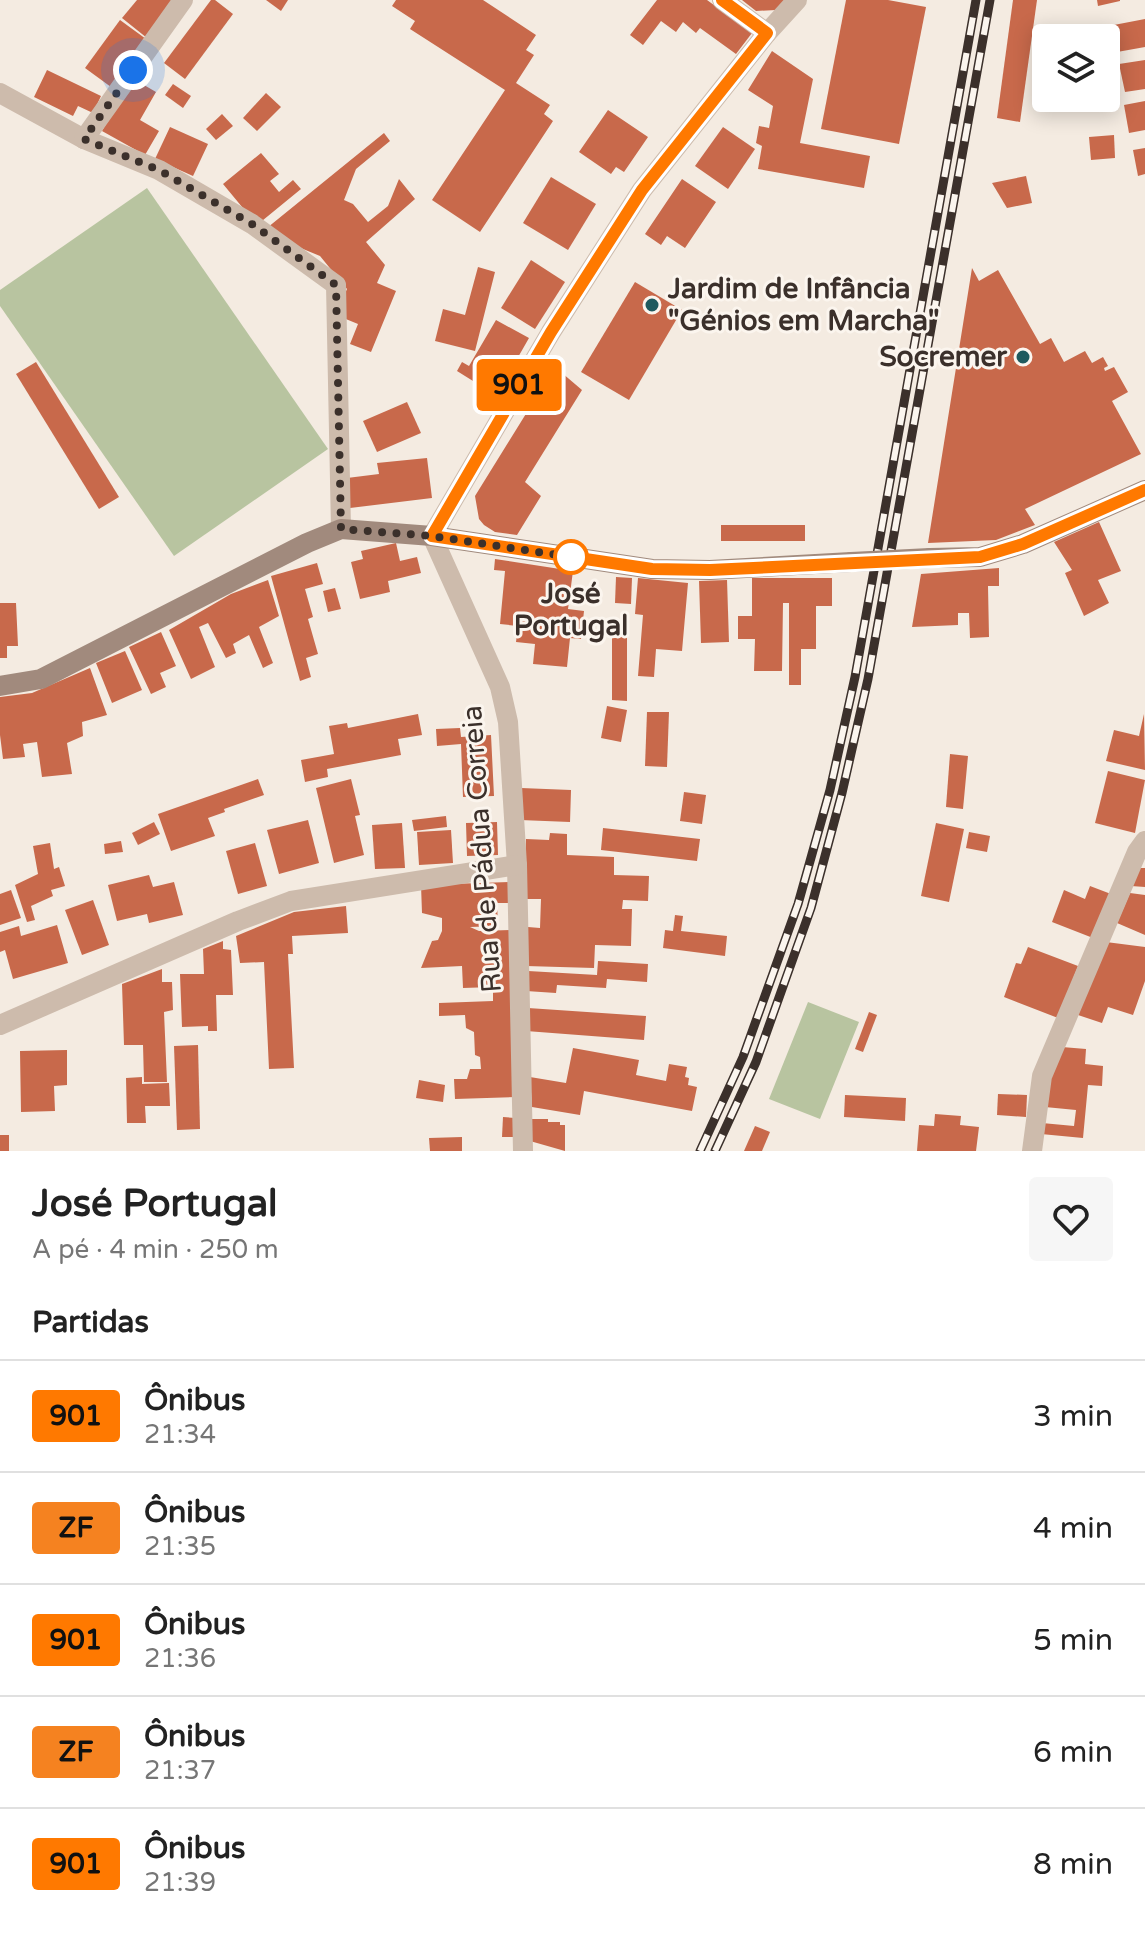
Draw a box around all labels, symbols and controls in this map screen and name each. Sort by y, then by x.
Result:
map controls [1032,24,1120,112]
button: layers [1032,24,1120,112]
your location [113,50,153,90]
place label: Jardim de Infância "Génios em Marcha" [667,272,939,338]
marker: Jardim de Infância "Génios em Marcha" [643,296,661,314]
place label: Socremer [879,340,1008,374]
marker: Socremer [1014,348,1032,366]
line badge: 901 [473,359,565,411]
text: 901 [493,368,545,402]
marker: José Portugal [554,540,588,574]
place label: José Portugal [514,577,628,643]
street label: Rua de Pádua Correia [455,704,509,994]
button: heart [1029,1177,1113,1261]
text: José Portugal [32,1181,278,1227]
text: A pé · 4 min · 250 m [32,1234,279,1265]
text: Partidas [32,1304,149,1341]
text: Ônibus [144,1382,245,1419]
text: 3 min [1033,1398,1113,1435]
text: 901 [50,1399,102,1433]
text: 21:34 [144,1419,216,1450]
text: Ônibus [144,1494,245,1531]
text: 4 min [1033,1510,1113,1547]
text: ZF [59,1511,93,1545]
text: 21:35 [144,1531,216,1562]
text: Ônibus [144,1606,245,1643]
text: 5 min [1033,1622,1113,1659]
text: 901 [50,1623,102,1657]
text: 21:36 [144,1643,216,1674]
text: Ônibus [144,1718,245,1755]
text: 6 min [1033,1734,1113,1771]
text: ZF [59,1735,93,1769]
text: 21:37 [144,1755,216,1786]
text: Ônibus [144,1830,245,1867]
text: 8 min [1033,1846,1113,1883]
text: 901 [50,1847,102,1881]
text: 21:39 [144,1867,216,1898]

